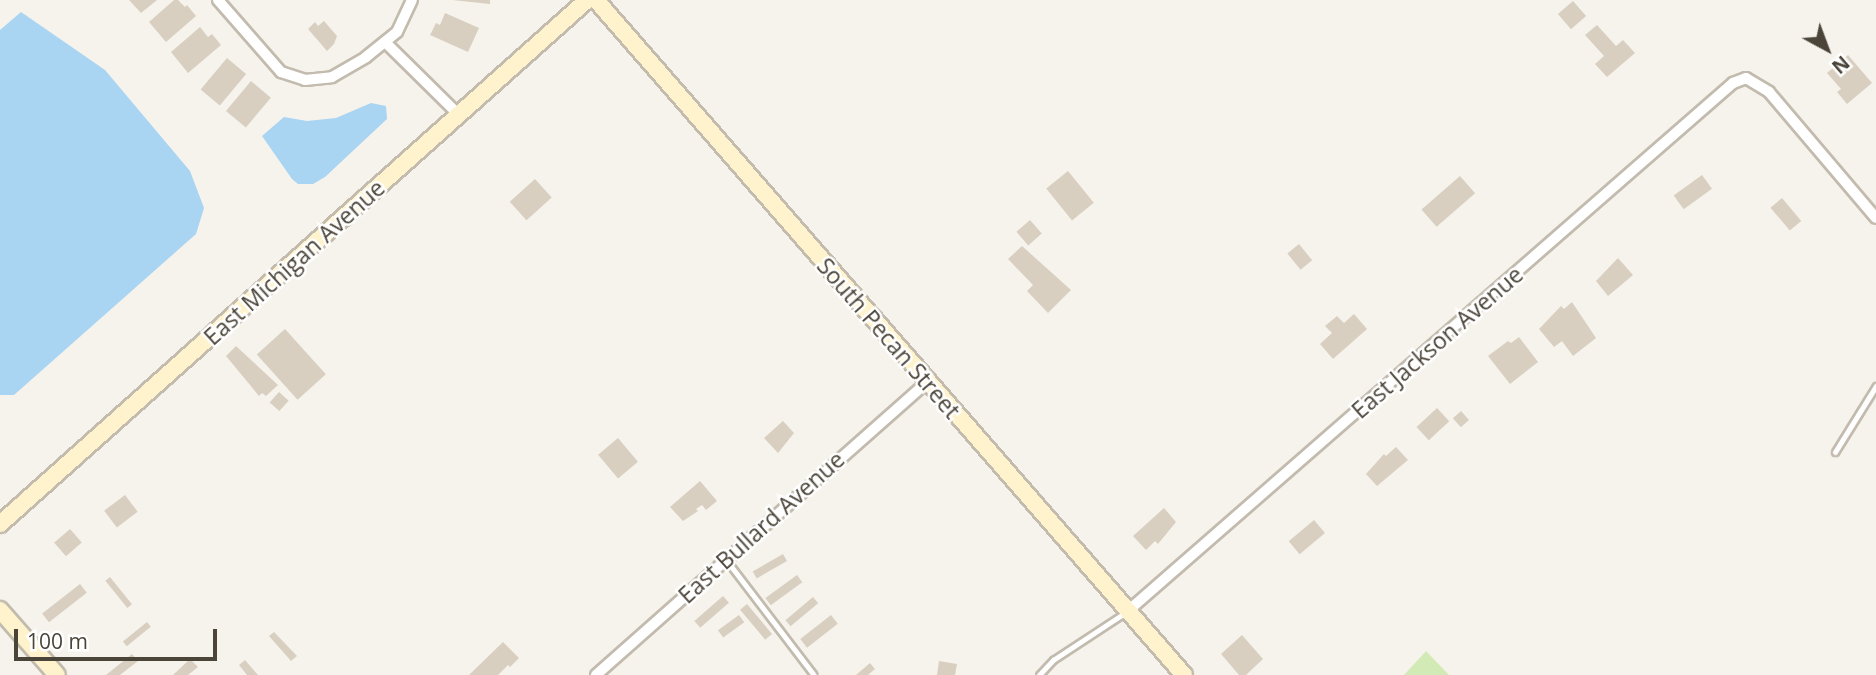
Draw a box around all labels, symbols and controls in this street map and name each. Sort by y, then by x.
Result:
north arrow [1792,14,1862,84]
text: N [1826,50,1855,80]
street label: East Michigan Avenue [198,174,390,350]
street label: South Pecan Street [812,252,966,424]
street label: East Jackson Avenue [1346,260,1528,424]
street label: East Bullard Avenue [672,445,850,609]
scale bar [18,616,220,660]
text: 100 m [27,627,88,655]

